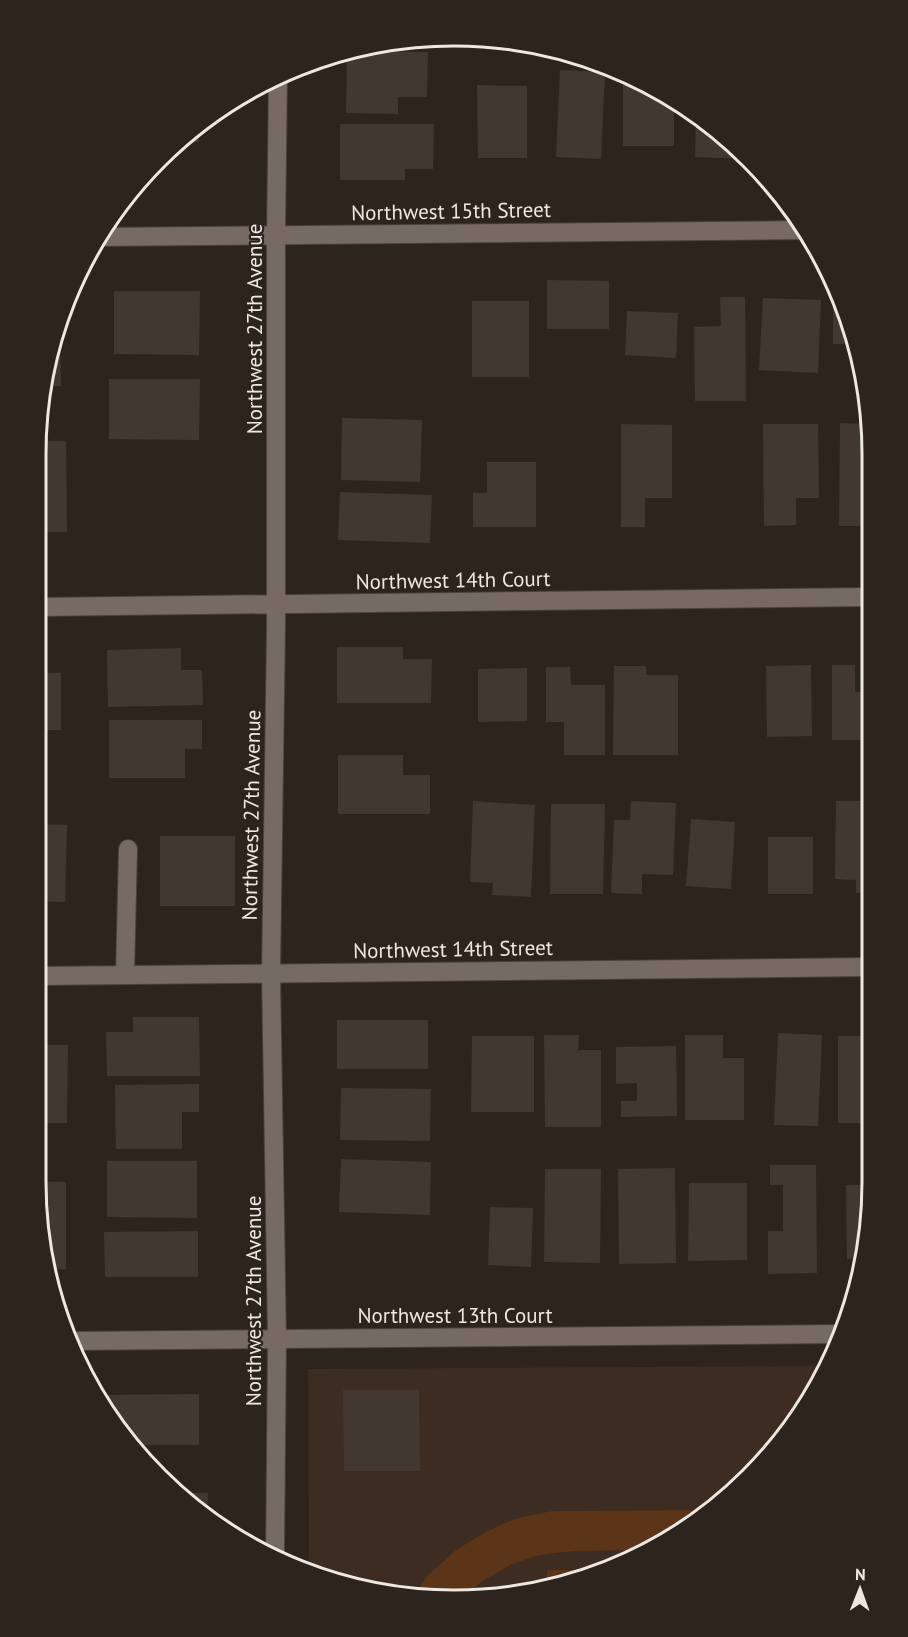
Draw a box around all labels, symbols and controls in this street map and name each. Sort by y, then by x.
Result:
street label: Northwest 15th Street [351,196,551,226]
street label: Northwest 27th Avenue [241,224,268,434]
street label: Northwest 14th Court [355,565,551,595]
street label: Northwest 27th Avenue [236,709,266,921]
street label: Northwest 14th Street [353,934,553,964]
street label: Northwest 27th Avenue [240,1196,267,1406]
street label: Northwest 13th Court [357,1302,553,1329]
north arrow [830,1559,890,1619]
text: N [855,1564,866,1584]

